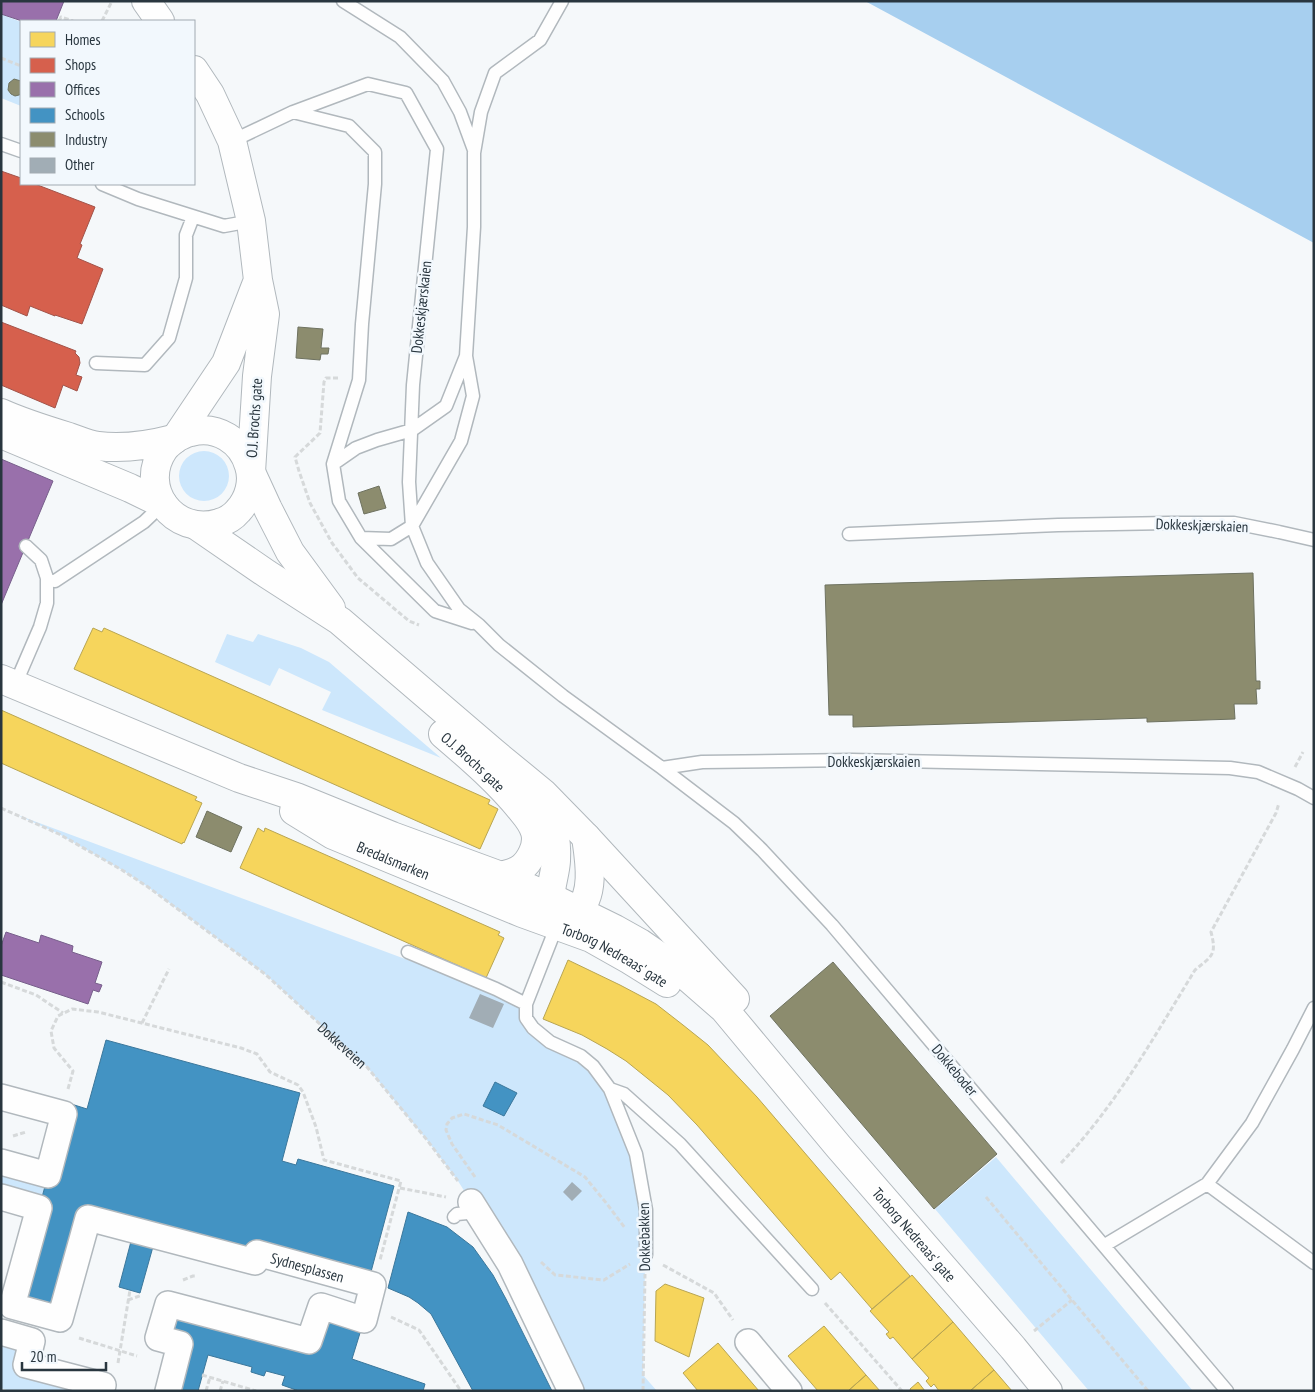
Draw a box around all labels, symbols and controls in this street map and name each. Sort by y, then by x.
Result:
legend [20,20,195,185]
text: Homes [65,30,101,49]
text: Shops [65,55,96,74]
text: Offices [65,80,100,99]
text: Schools [65,105,105,124]
text: Industry [65,130,107,149]
text: Other [65,155,95,174]
street label: Dokkeskjærskaien [407,260,435,354]
street label: O.J. Brochs gate [242,378,266,458]
street label: Dokkeskjærskaien [1155,514,1249,536]
street label: O.J. Brochs gate [438,727,509,795]
street label: Dokkeskjærskaien [828,752,920,771]
street label: Bredalsmarken [354,836,432,883]
street label: Torborg Nedreaas' gate [559,919,671,991]
street label: Dokkeveien [314,1018,371,1072]
street label: Dokkeboder [928,1040,983,1100]
street label: Torborg Nedreaas' gate [869,1183,960,1285]
street label: Dokkebakken [634,1202,654,1272]
street label: Sydnesplassen [269,1248,346,1286]
scale bar [22,1340,106,1372]
text: 20 m [30,1347,56,1366]

